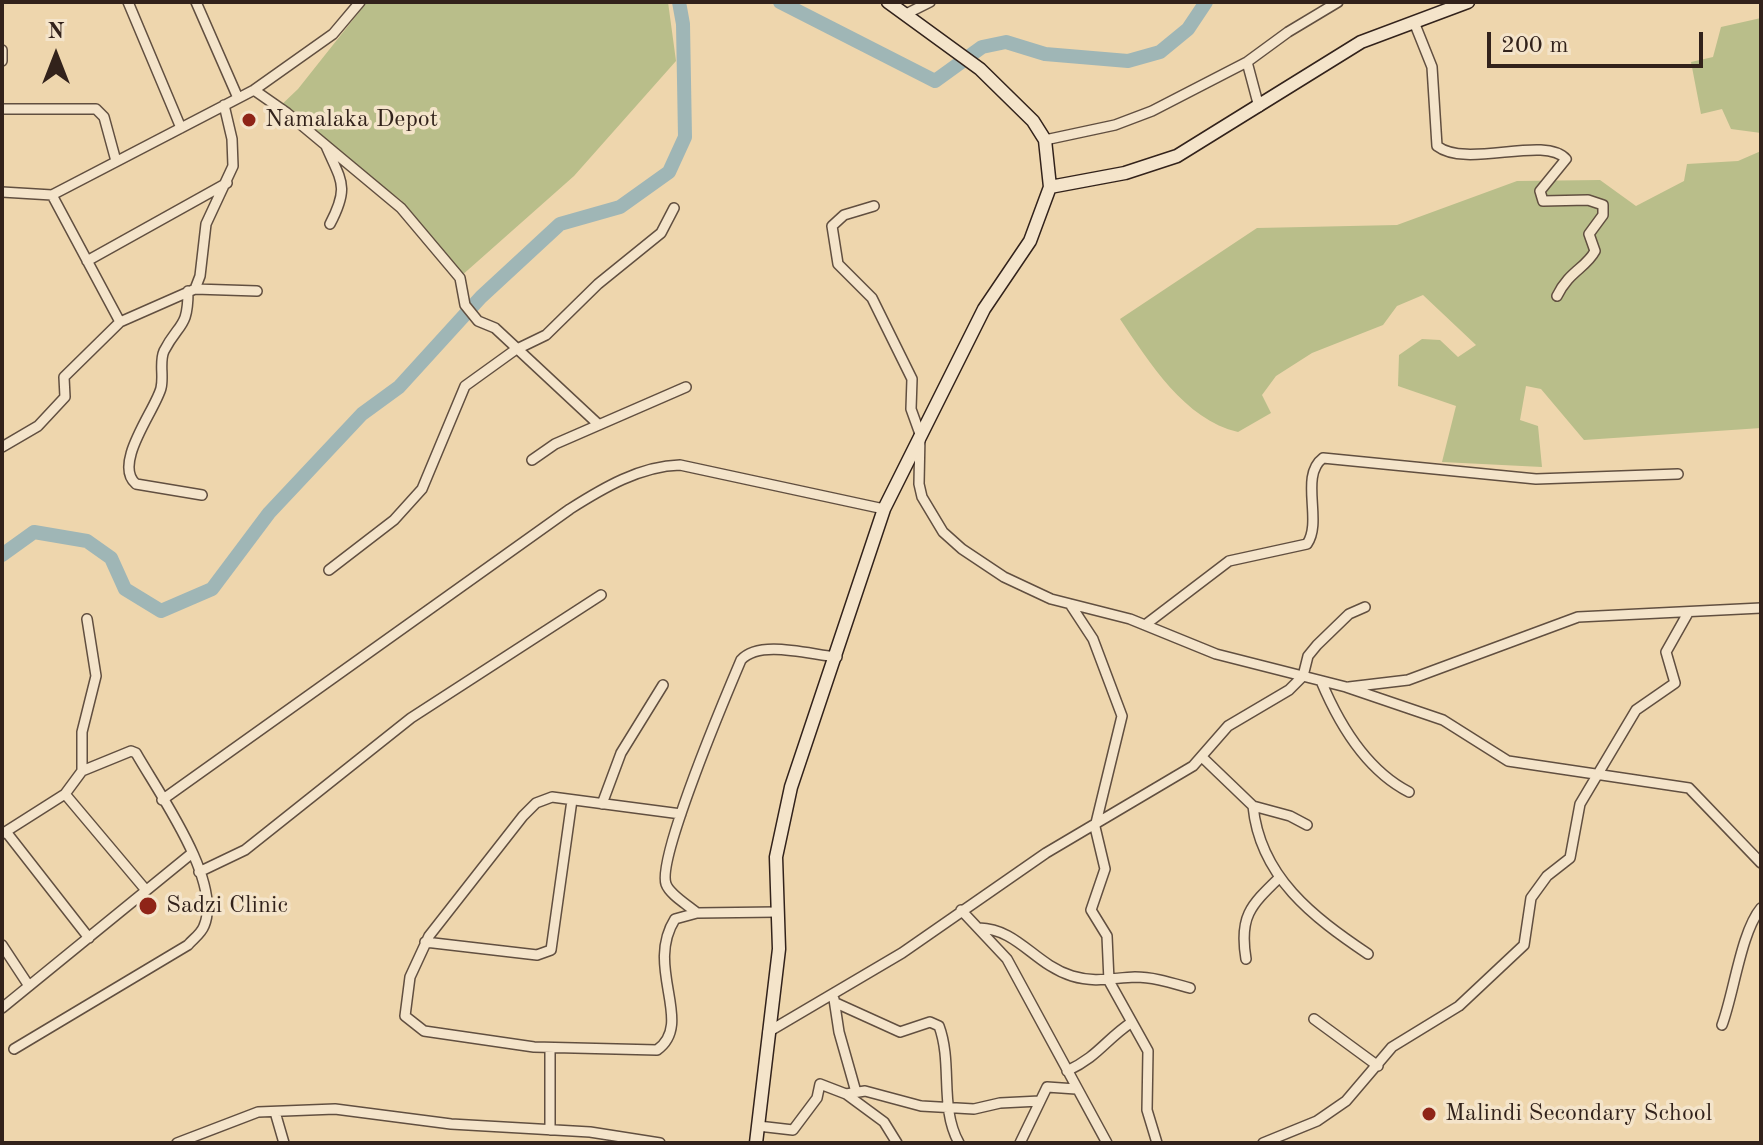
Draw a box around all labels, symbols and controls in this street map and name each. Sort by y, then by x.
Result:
north arrow [16,16,96,96]
scale bar [1491,16,1707,66]
text: N [48,21,64,43]
text: 200 m [1501,34,1569,58]
place label: Namalaka Depot [265,106,438,134]
marker: Namalaka Depot [240,111,258,129]
place label: Sadzi Clinic [166,892,288,920]
marker: Sadzi Clinic [137,895,159,917]
place label: Malindi Secondary School [1445,1100,1712,1128]
marker: Malindi Secondary School [1420,1105,1438,1123]

